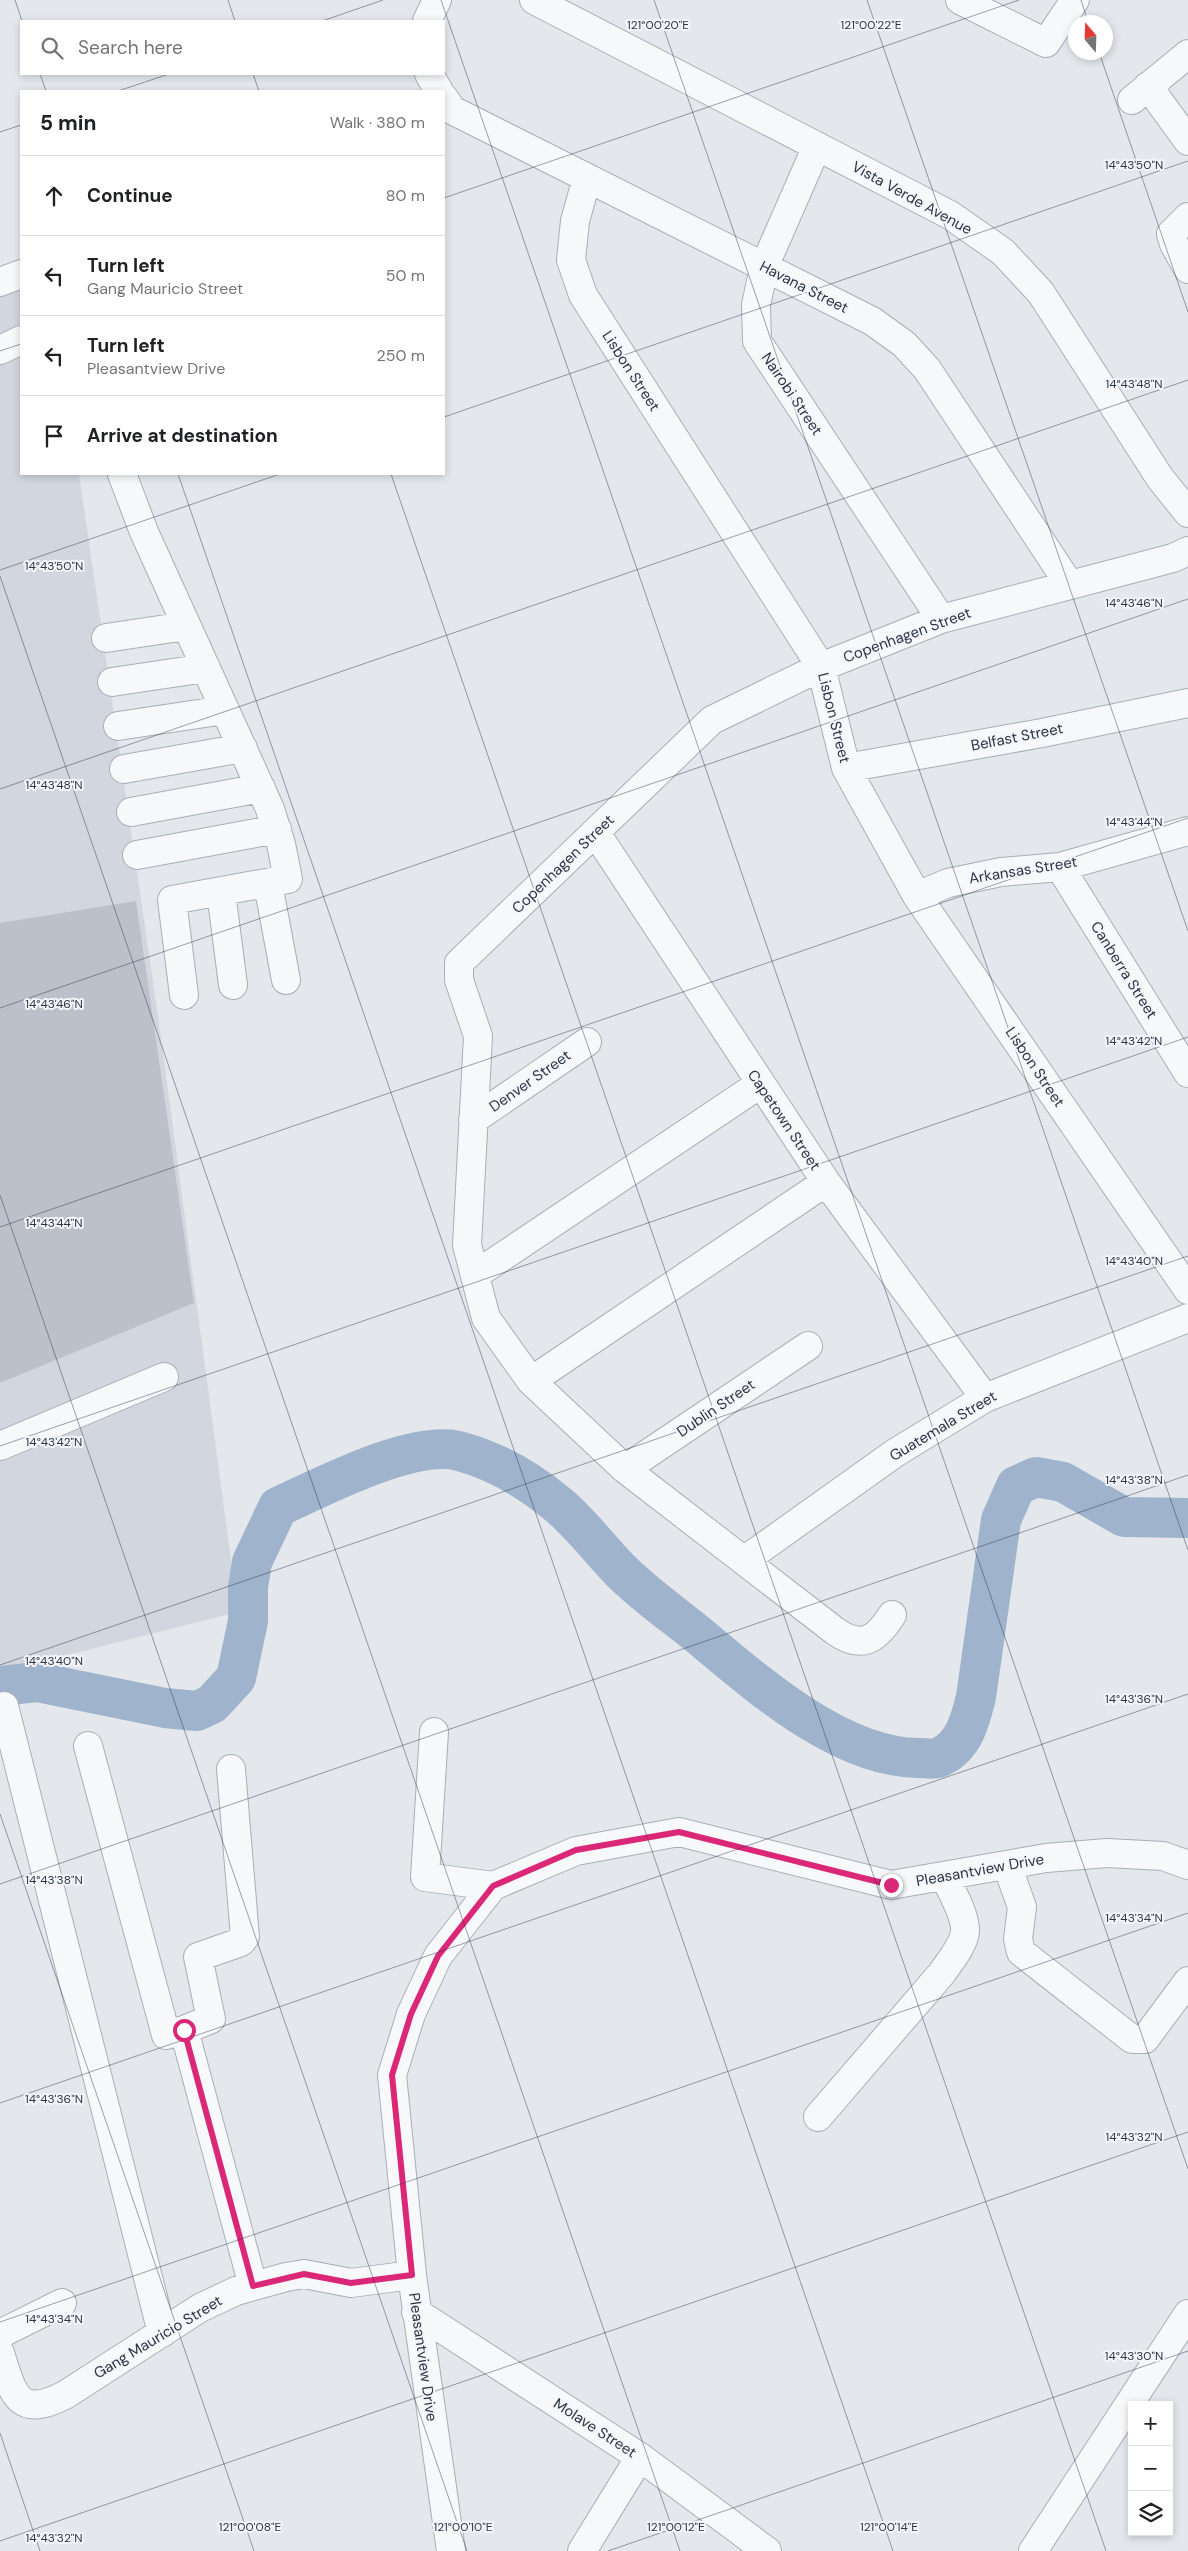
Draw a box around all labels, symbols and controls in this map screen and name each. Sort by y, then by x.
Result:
north arrow [1068,15,1113,60]
text: 121°00'20"E [627,17,689,33]
text: 121°00'22"E [841,17,902,33]
search box [20,20,445,75]
icon: search [38,34,66,62]
text: Search here [78,35,183,60]
text: 5 min [40,109,96,137]
text: Walk · 380 m [330,112,425,133]
street label: Vista Verde Avenue [848,157,976,239]
text: 14°43'50"N [1105,157,1163,173]
icon: ahead [40,182,68,210]
text: Continue [87,183,173,208]
text: 80 m [386,185,425,206]
text: Turn left [87,253,165,278]
street label: Havana Street [756,256,852,318]
icon: left [40,262,68,290]
text: 50 m [386,265,425,286]
text: Gang Mauricio Street [87,278,243,299]
street label: Lisbon Street [597,327,665,415]
text: Turn left [87,333,165,358]
icon: left [40,342,68,370]
text: 250 m [377,345,425,366]
street label: Nairobi Street [757,349,827,439]
text: Pleasantview Drive [87,358,225,379]
text: 14°43'48"N [1105,376,1163,392]
icon: arrive [40,422,68,450]
text: Arrive at destination [87,423,278,448]
text: 14°43'50"N [25,558,83,574]
text: 14°43'46"N [1105,595,1163,611]
street label: Copenhagen Street [840,603,974,667]
street label: Lisbon Street [813,671,855,765]
street label: Belfast Street [969,718,1065,756]
text: 14°43'48"N [25,777,83,793]
street label: Copenhagen Street [508,810,618,918]
text: 14°43'44"N [1105,814,1163,830]
street label: Arkansas Street [967,852,1079,888]
street label: Canberra Street [1086,918,1162,1023]
text: 14°43'46"N [25,996,83,1012]
street label: Lisbon Street [1001,1023,1069,1111]
text: 14°43'42"N [1106,1033,1162,1049]
street label: Denver Street [485,1045,575,1117]
street label: Capetown Street [743,1066,825,1174]
text: 14°43'44"N [25,1215,83,1231]
text: 14°43'40"N [1105,1253,1163,1269]
street label: Dublin Street [673,1374,759,1442]
street label: Guatemala Street [886,1386,1000,1466]
text: 14°43'42"N [26,1434,82,1450]
text: 14°43'38"N [1105,1472,1163,1488]
text: 14°43'40"N [25,1653,83,1669]
text: 14°43'36"N [1105,1691,1163,1707]
street label: Pleasantview Drive [914,1849,1046,1891]
text: 14°43'38"N [25,1872,83,1888]
route end [880,1874,903,1897]
text: 14°43'34"N [1105,1910,1163,1926]
route start [173,2019,196,2042]
text: 14°43'36"N [25,2091,83,2107]
text: 14°43'32"N [1105,2129,1163,2145]
street label: Gang Mauricio Street [90,2291,226,2383]
street label: Pleasantview Drive [404,2291,442,2423]
text: 14°43'34"N [25,2311,83,2327]
text: 14°43'30"N [1105,2348,1163,2364]
street label: Molave Street [550,2394,641,2462]
map controls [1128,2401,1173,2536]
button: + [1128,2401,1173,2446]
button: − [1128,2446,1173,2491]
button: layers [1128,2491,1173,2536]
text: 121°00'08"E [219,2519,282,2535]
text: 121°00'10"E [433,2519,493,2535]
text: 121°00'12"E [647,2519,705,2535]
text: 121°00'14"E [860,2519,918,2535]
text: 14°43'32"N [25,2530,83,2546]

